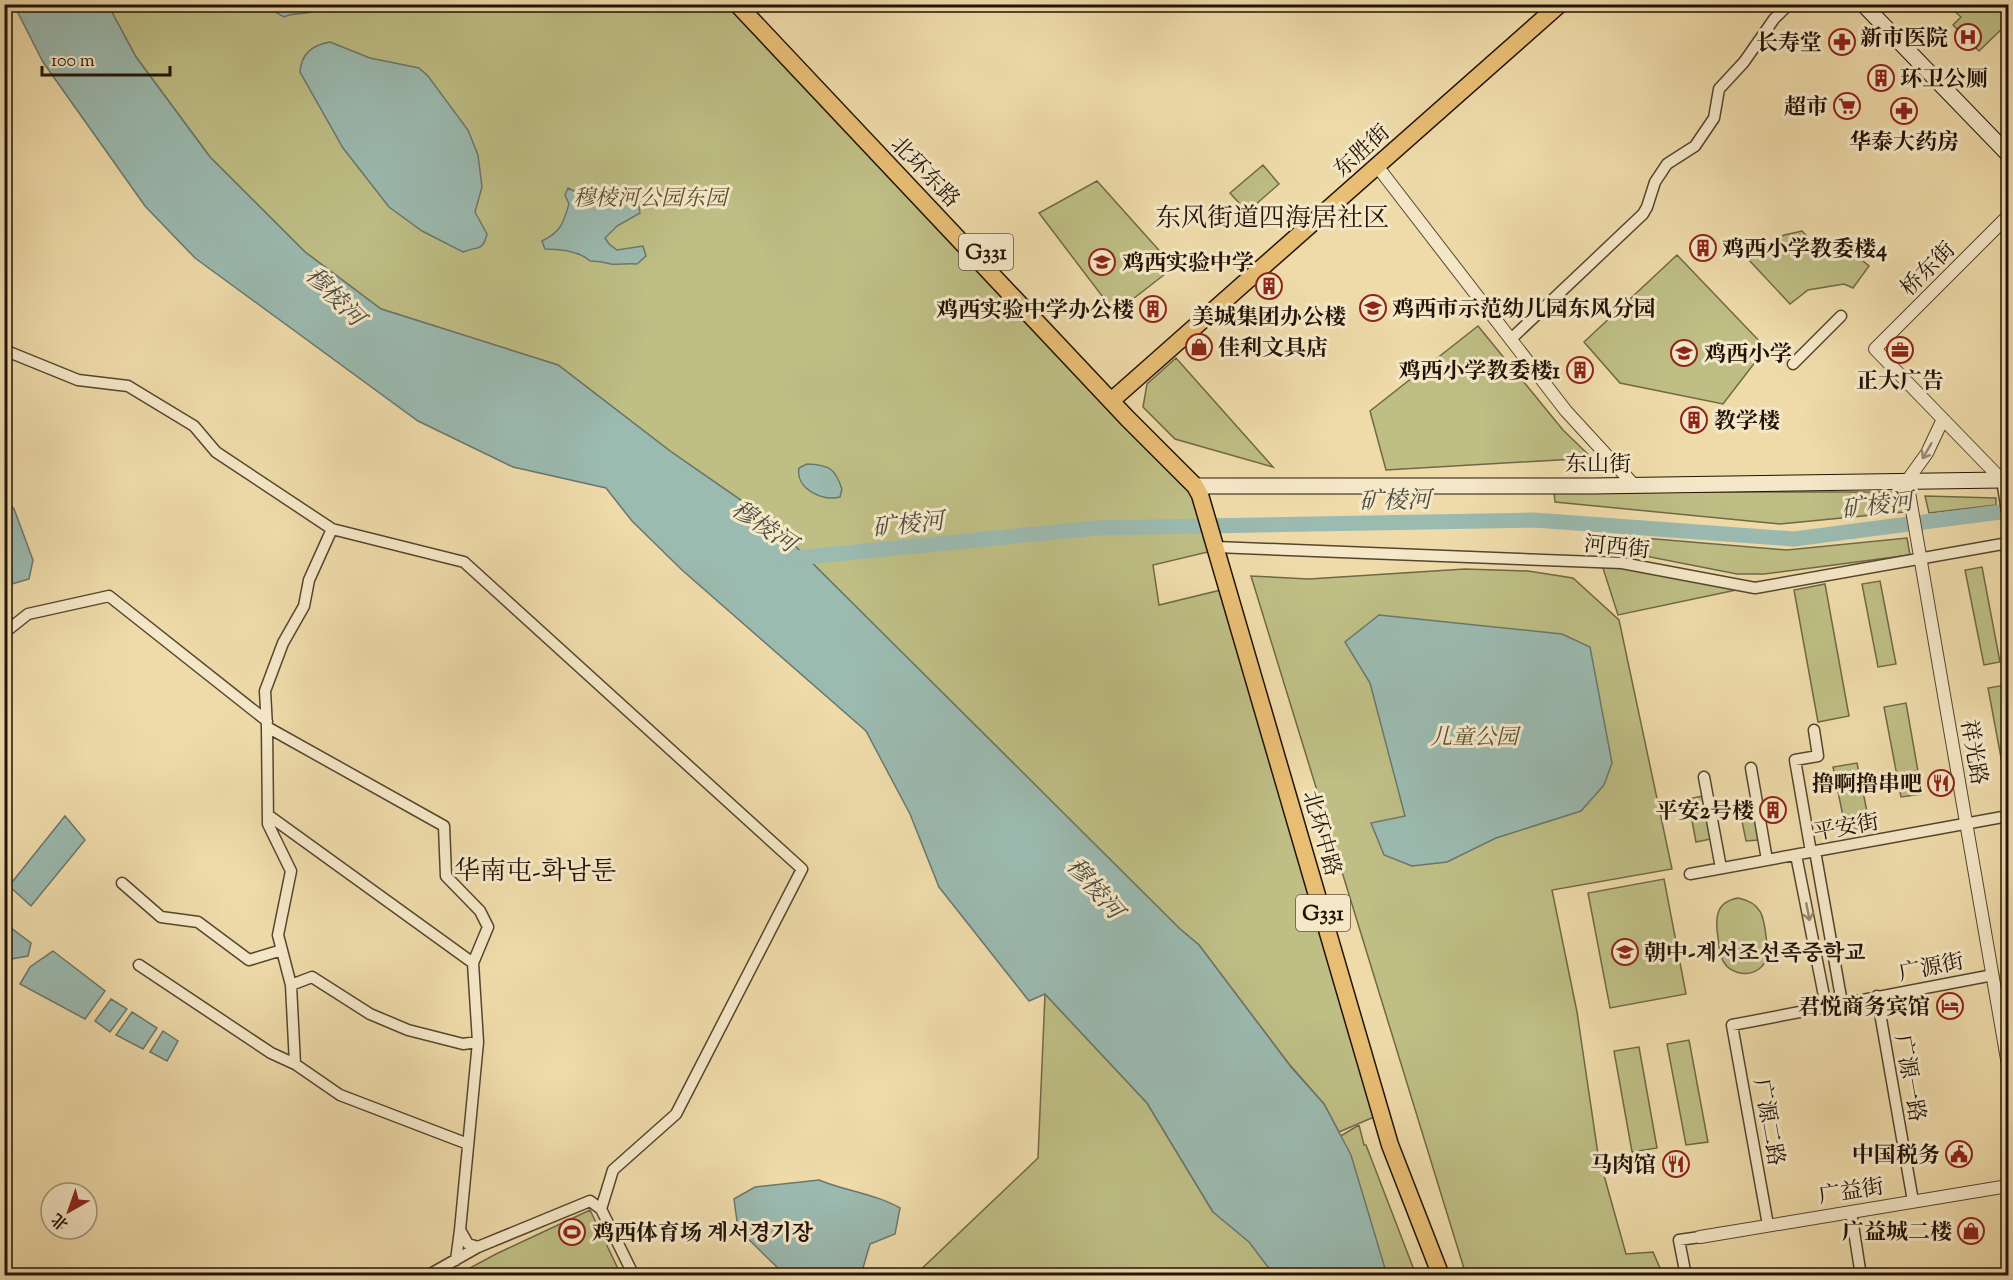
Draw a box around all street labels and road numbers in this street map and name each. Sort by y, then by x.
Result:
street label: 东胜街 [1328,118,1398,186]
street label: 北环东路 [882,130,966,216]
road number: G331 [959,234,1013,270]
street label: 桥东街 [1894,235,1964,305]
street label: 东山街 [1565,450,1631,482]
street label: 河西街 [1582,530,1651,568]
street label: 祥光路 [1951,717,1994,788]
street label: 北环中路 [1293,787,1348,881]
street label: 平安街 [1811,807,1882,850]
road number: G331 [1296,895,1350,931]
street label: 广源街 [1896,947,1967,991]
street label: 广源一路 [1885,1032,1931,1125]
street label: 广源二路 [1744,1076,1790,1169]
street label: 广益街 [1816,1172,1887,1214]

